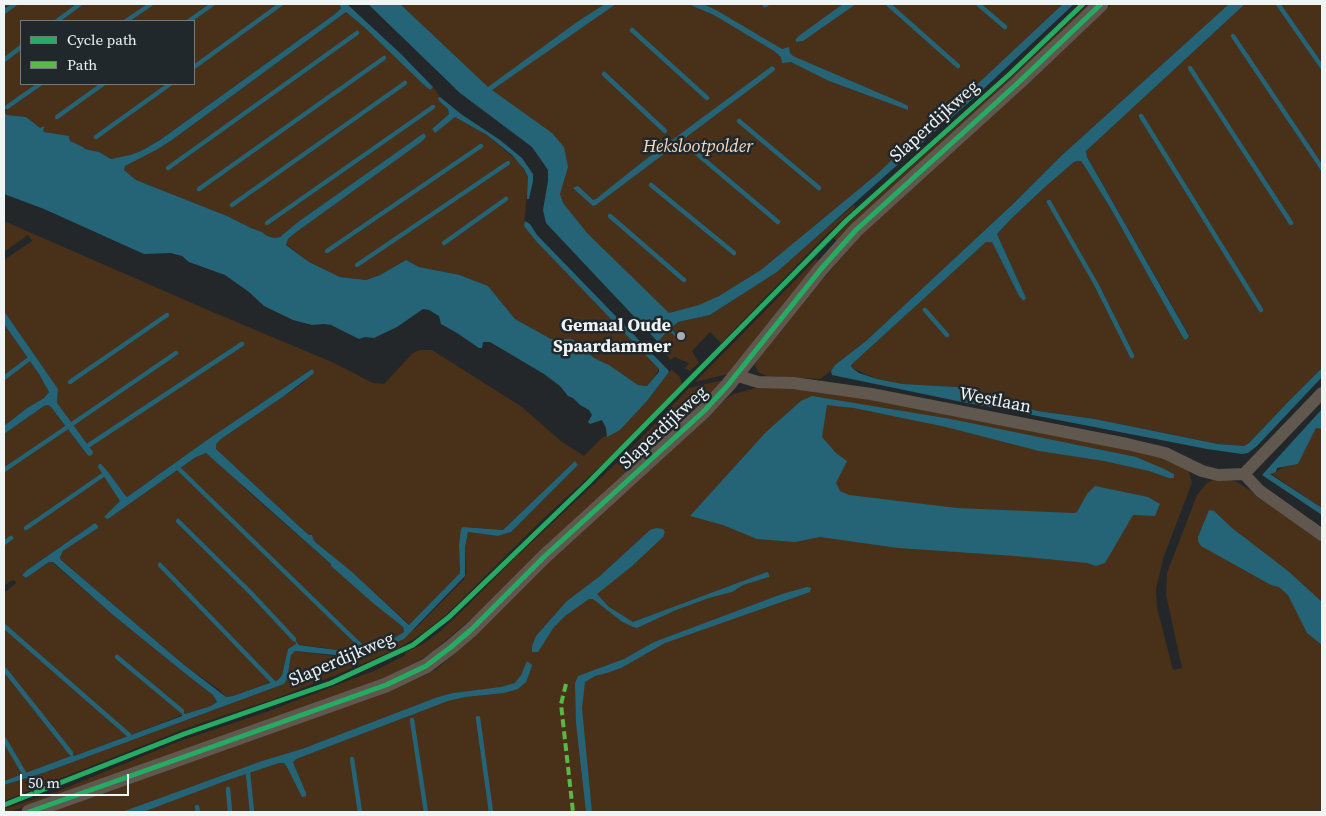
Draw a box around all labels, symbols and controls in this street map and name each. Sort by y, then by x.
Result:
legend [20,20,195,85]
text: Cycle path [67,29,137,50]
text: Path [67,54,97,75]
street label: Slaperdijkweg [886,76,984,168]
park label: Hekslootpolder [643,136,753,158]
place label: Gemaal Oude Spaardammer [553,315,671,358]
marker: Gemaal Oude Spaardammer [675,330,687,342]
street label: Slaperdijkweg [616,382,712,474]
street label: Westlaan [957,383,1033,419]
street label: Slaperdijkweg [286,628,398,692]
scale bar [22,764,131,796]
text: 50 m [28,772,60,793]

